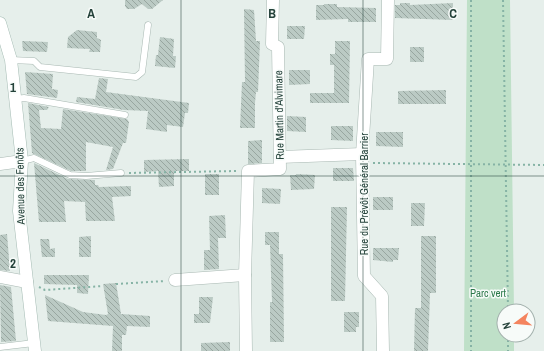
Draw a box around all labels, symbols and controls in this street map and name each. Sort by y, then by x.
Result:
text: A [87,5,95,22]
text: B [268,5,276,22]
text: C [449,5,457,22]
street label: Rue Martin d'Alvimare [271,70,287,160]
text: 1 [10,79,16,96]
street label: Rue du Prévôt Général Barrier [357,133,371,255]
street label: Avenue des Fenôts [12,147,28,226]
text: 2 [10,255,16,272]
park label: Parc vert [470,286,507,300]
north arrow [496,303,536,343]
text: N [499,321,514,331]

